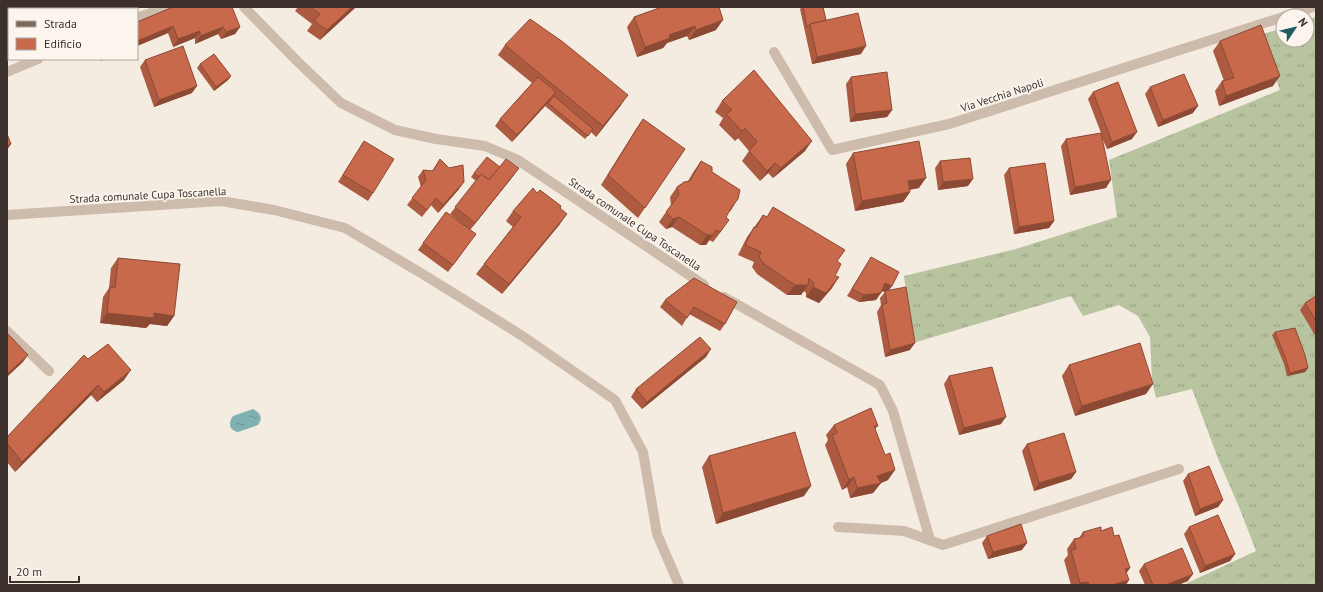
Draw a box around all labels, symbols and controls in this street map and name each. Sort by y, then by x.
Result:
legend [8,8,138,60]
north arrow [1275,8,1315,48]
text: N [1295,15,1311,29]
text: Strada [44,16,77,31]
text: Edificio [44,36,82,51]
street label: Via Vecchia Napoli [958,75,1045,115]
street label: Strada comunale Cupa Toscanella [566,174,704,274]
street label: Strada comunale Cupa Toscanella [69,184,227,206]
scale bar [10,558,79,584]
text: 20 m [16,564,42,579]

